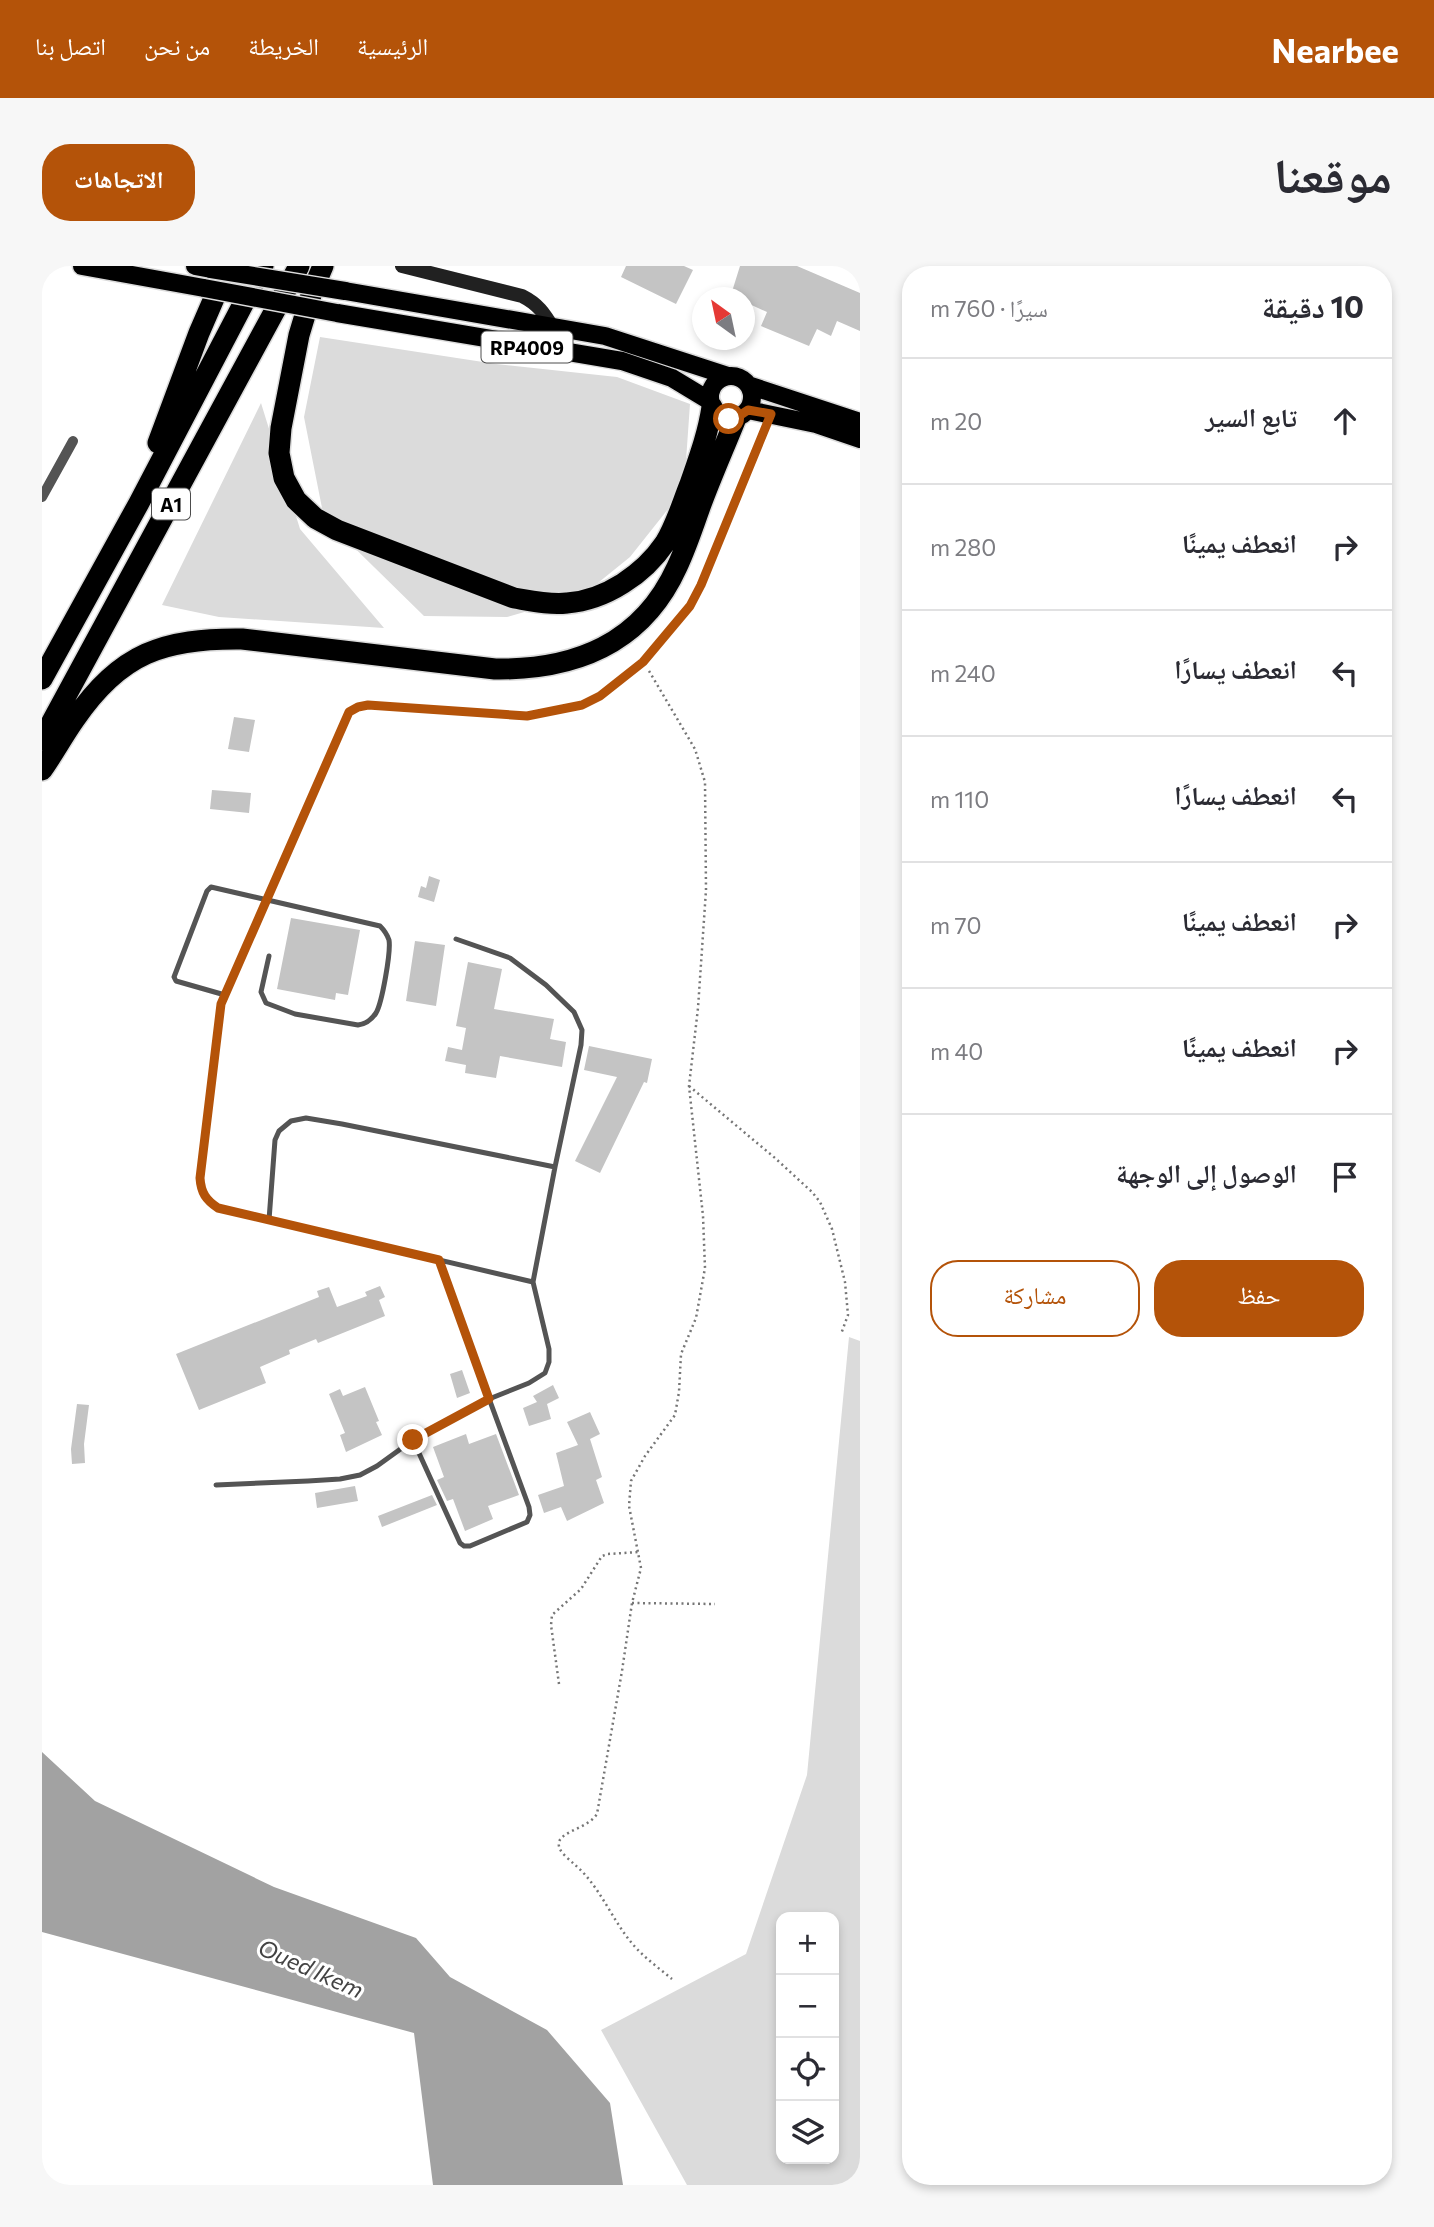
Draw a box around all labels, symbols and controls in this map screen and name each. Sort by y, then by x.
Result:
text: Nearbee [1272,29,1399,70]
text: اتصل بنا [35,31,106,60]
text: من نحن [144,31,210,60]
text: الخريطة [248,31,319,60]
text: الرئيسية [357,31,428,60]
text: موقعنا [1274,143,1392,203]
button: الاتجاهات [42,144,195,221]
north arrow [692,287,755,350]
text: 10 دقيقة [1262,287,1364,324]
text: سيرًا · 760 m [930,294,1048,322]
road number: RP4009 [482,332,572,362]
text: تابع السير [1205,401,1297,432]
icon: ahead [1326,402,1364,440]
route start [713,403,744,434]
text: 20 m [930,407,982,435]
road number: A1 [152,488,190,520]
text: انعطف يمينًا [1182,527,1297,558]
icon: right [1326,528,1364,566]
text: 280 m [930,533,996,561]
text: انعطف يسارًا [1174,653,1297,684]
icon: left [1326,654,1364,692]
text: 240 m [930,659,996,687]
text: انعطف يسارًا [1174,779,1297,810]
icon: left [1326,780,1364,818]
text: 110 m [930,785,989,813]
text: انعطف يمينًا [1182,905,1297,936]
icon: right [1326,906,1364,944]
text: 70 m [930,911,982,939]
text: انعطف يمينًا [1182,1031,1297,1062]
icon: right [1326,1032,1364,1070]
text: 40 m [930,1037,983,1065]
text: الوصول إلى الوجهة [1116,1157,1297,1188]
icon: arrive [1326,1158,1364,1196]
button: مشاركة [930,1260,1140,1337]
button: حفظ [1154,1260,1364,1337]
route end [397,1424,428,1455]
map controls [776,1912,839,2164]
button: + [776,1912,839,1975]
water label: Oued Ikem [254,1932,368,2004]
button: − [776,1975,839,2038]
button: locate [776,2038,839,2101]
button: layers [776,2101,839,2164]

